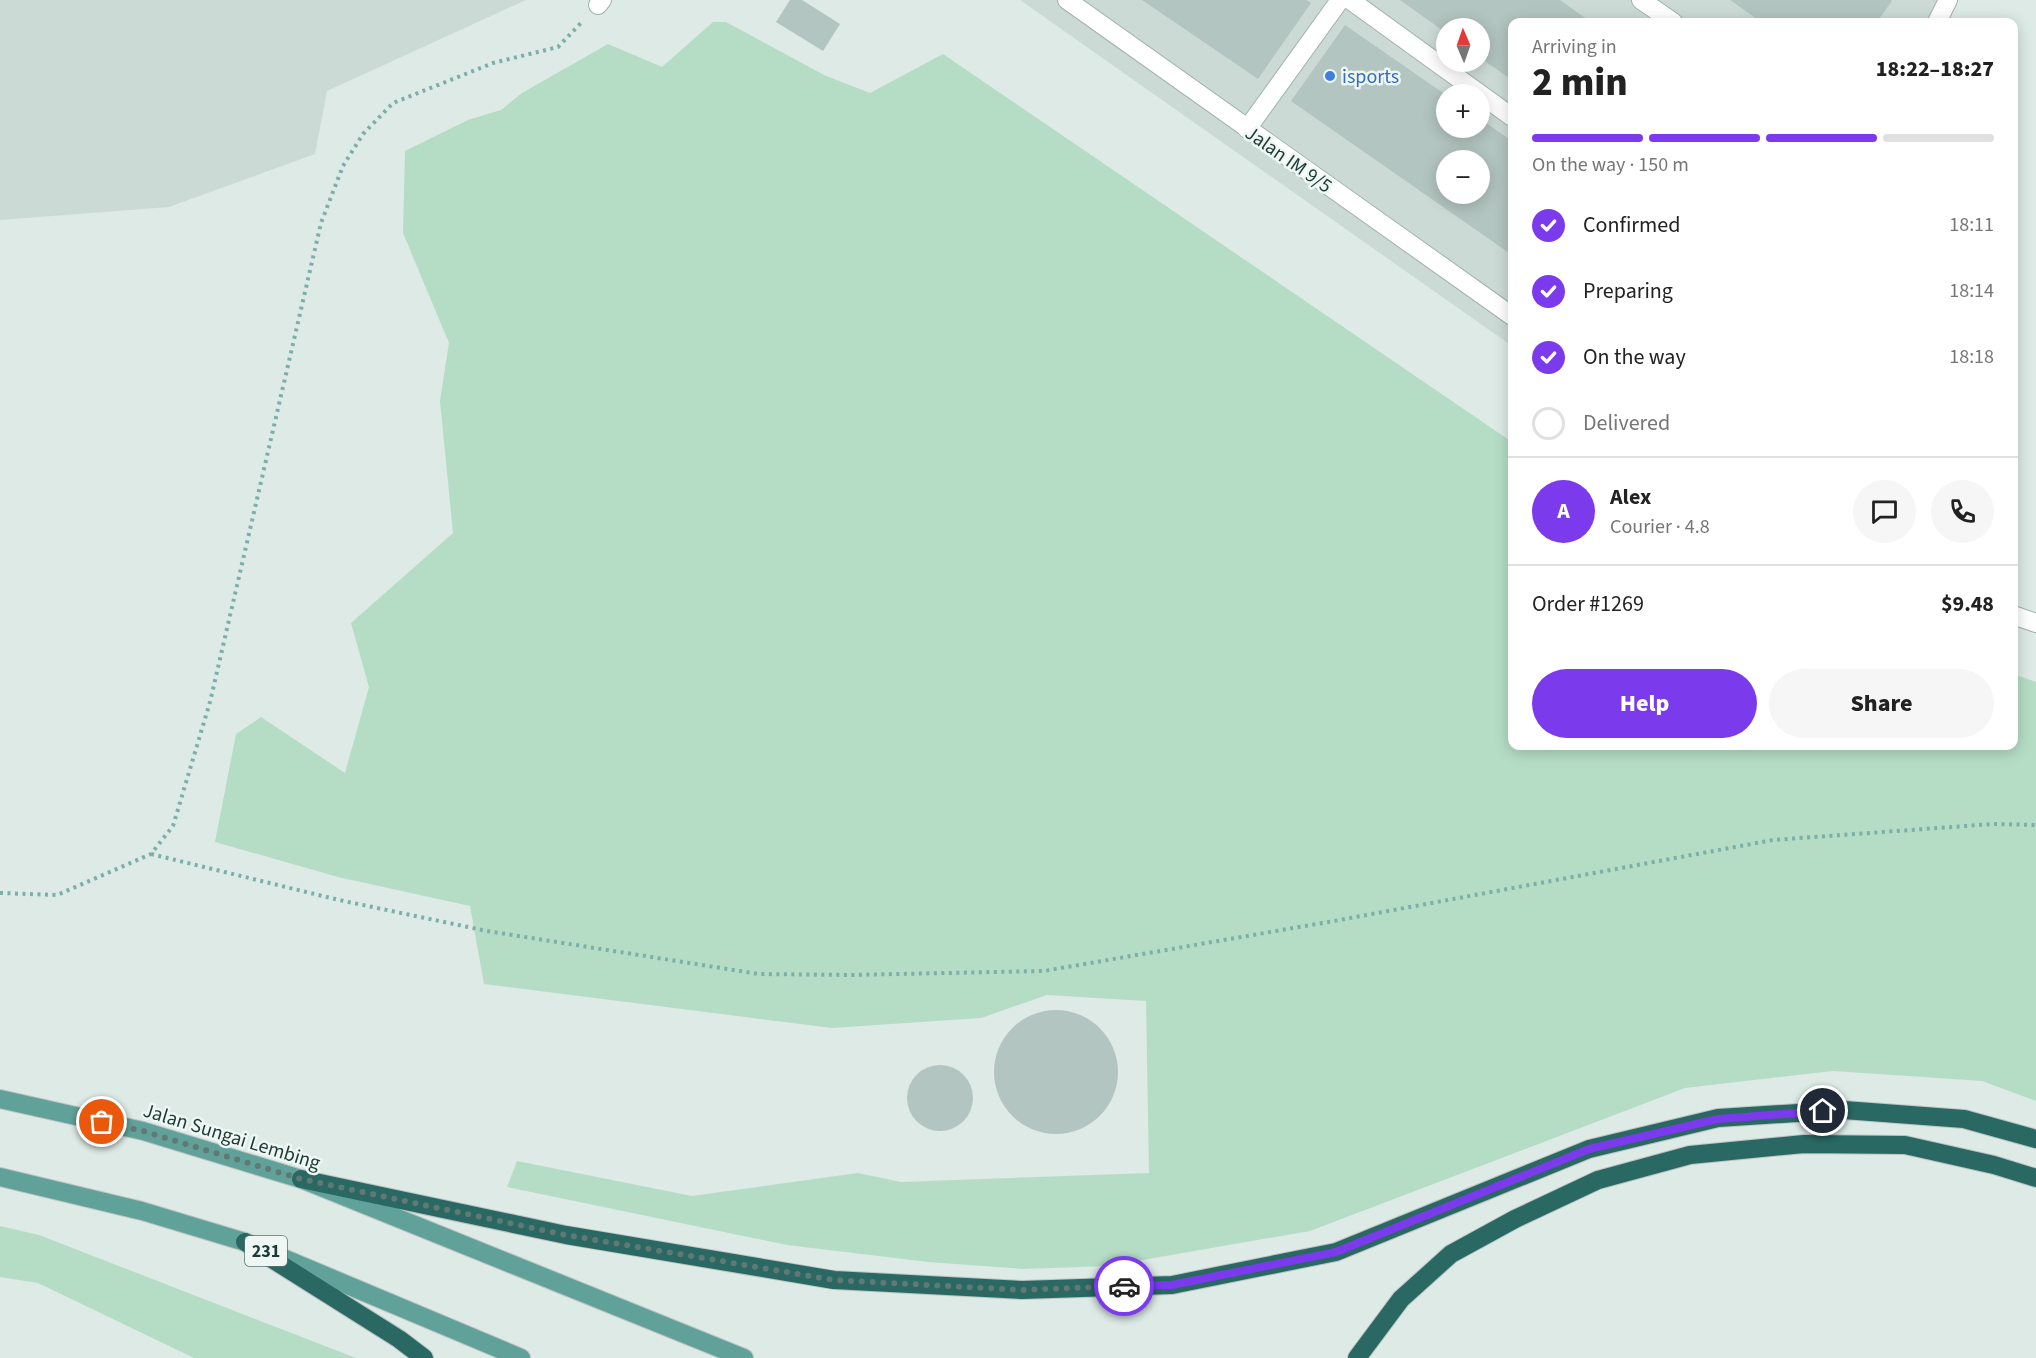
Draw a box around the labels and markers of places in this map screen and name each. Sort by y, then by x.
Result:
place label: isports [1342,63,1399,91]
marker: isports [1323,69,1337,83]
pin [1797,1085,1848,1136]
pin [76,1096,127,1147]

